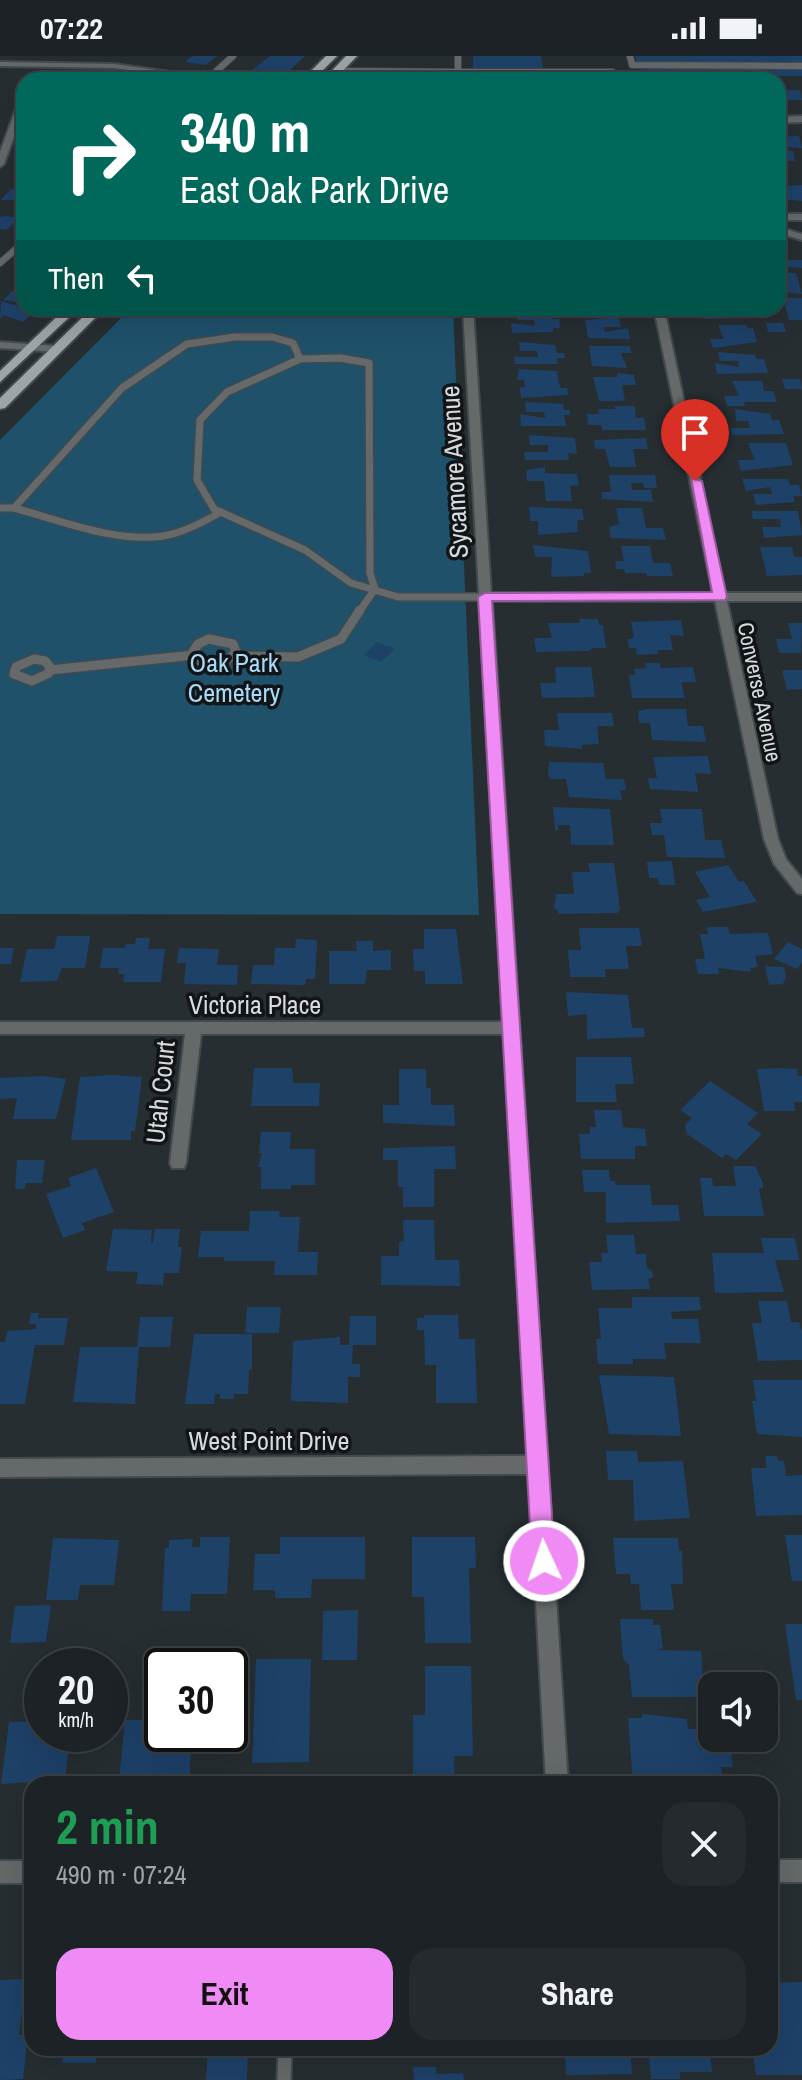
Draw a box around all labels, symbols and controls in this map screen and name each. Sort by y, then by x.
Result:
text: 07:22 [40,8,103,48]
text: 340 m [180,94,310,169]
icon: right [48,104,152,208]
text: East Oak Park Drive [180,166,449,214]
icon: left [120,256,164,300]
text: Then [48,258,104,298]
street label: Sycamore Avenue [432,385,476,559]
pin [661,399,729,481]
icon: arrive [673,411,717,455]
street label: Converse Avenue [731,619,789,765]
park label: Oak Park Cemetery [188,645,281,710]
street label: Victoria Place [189,987,321,1022]
street label: Utah Court [137,1039,183,1145]
street label: West Point Drive [189,1423,349,1458]
position arrow [502,1519,586,1603]
speed limit sign: 30 [144,1648,248,1752]
text: 20 [58,1663,94,1716]
map controls [698,1672,778,1752]
button: sound [698,1672,778,1752]
text: km/h [58,1706,94,1733]
text: 2 min [56,1794,159,1859]
button: close [662,1802,746,1886]
text: 490 m · 07:24 [56,1857,186,1892]
button: Exit [56,1948,393,2040]
button: Share [409,1948,746,2040]

